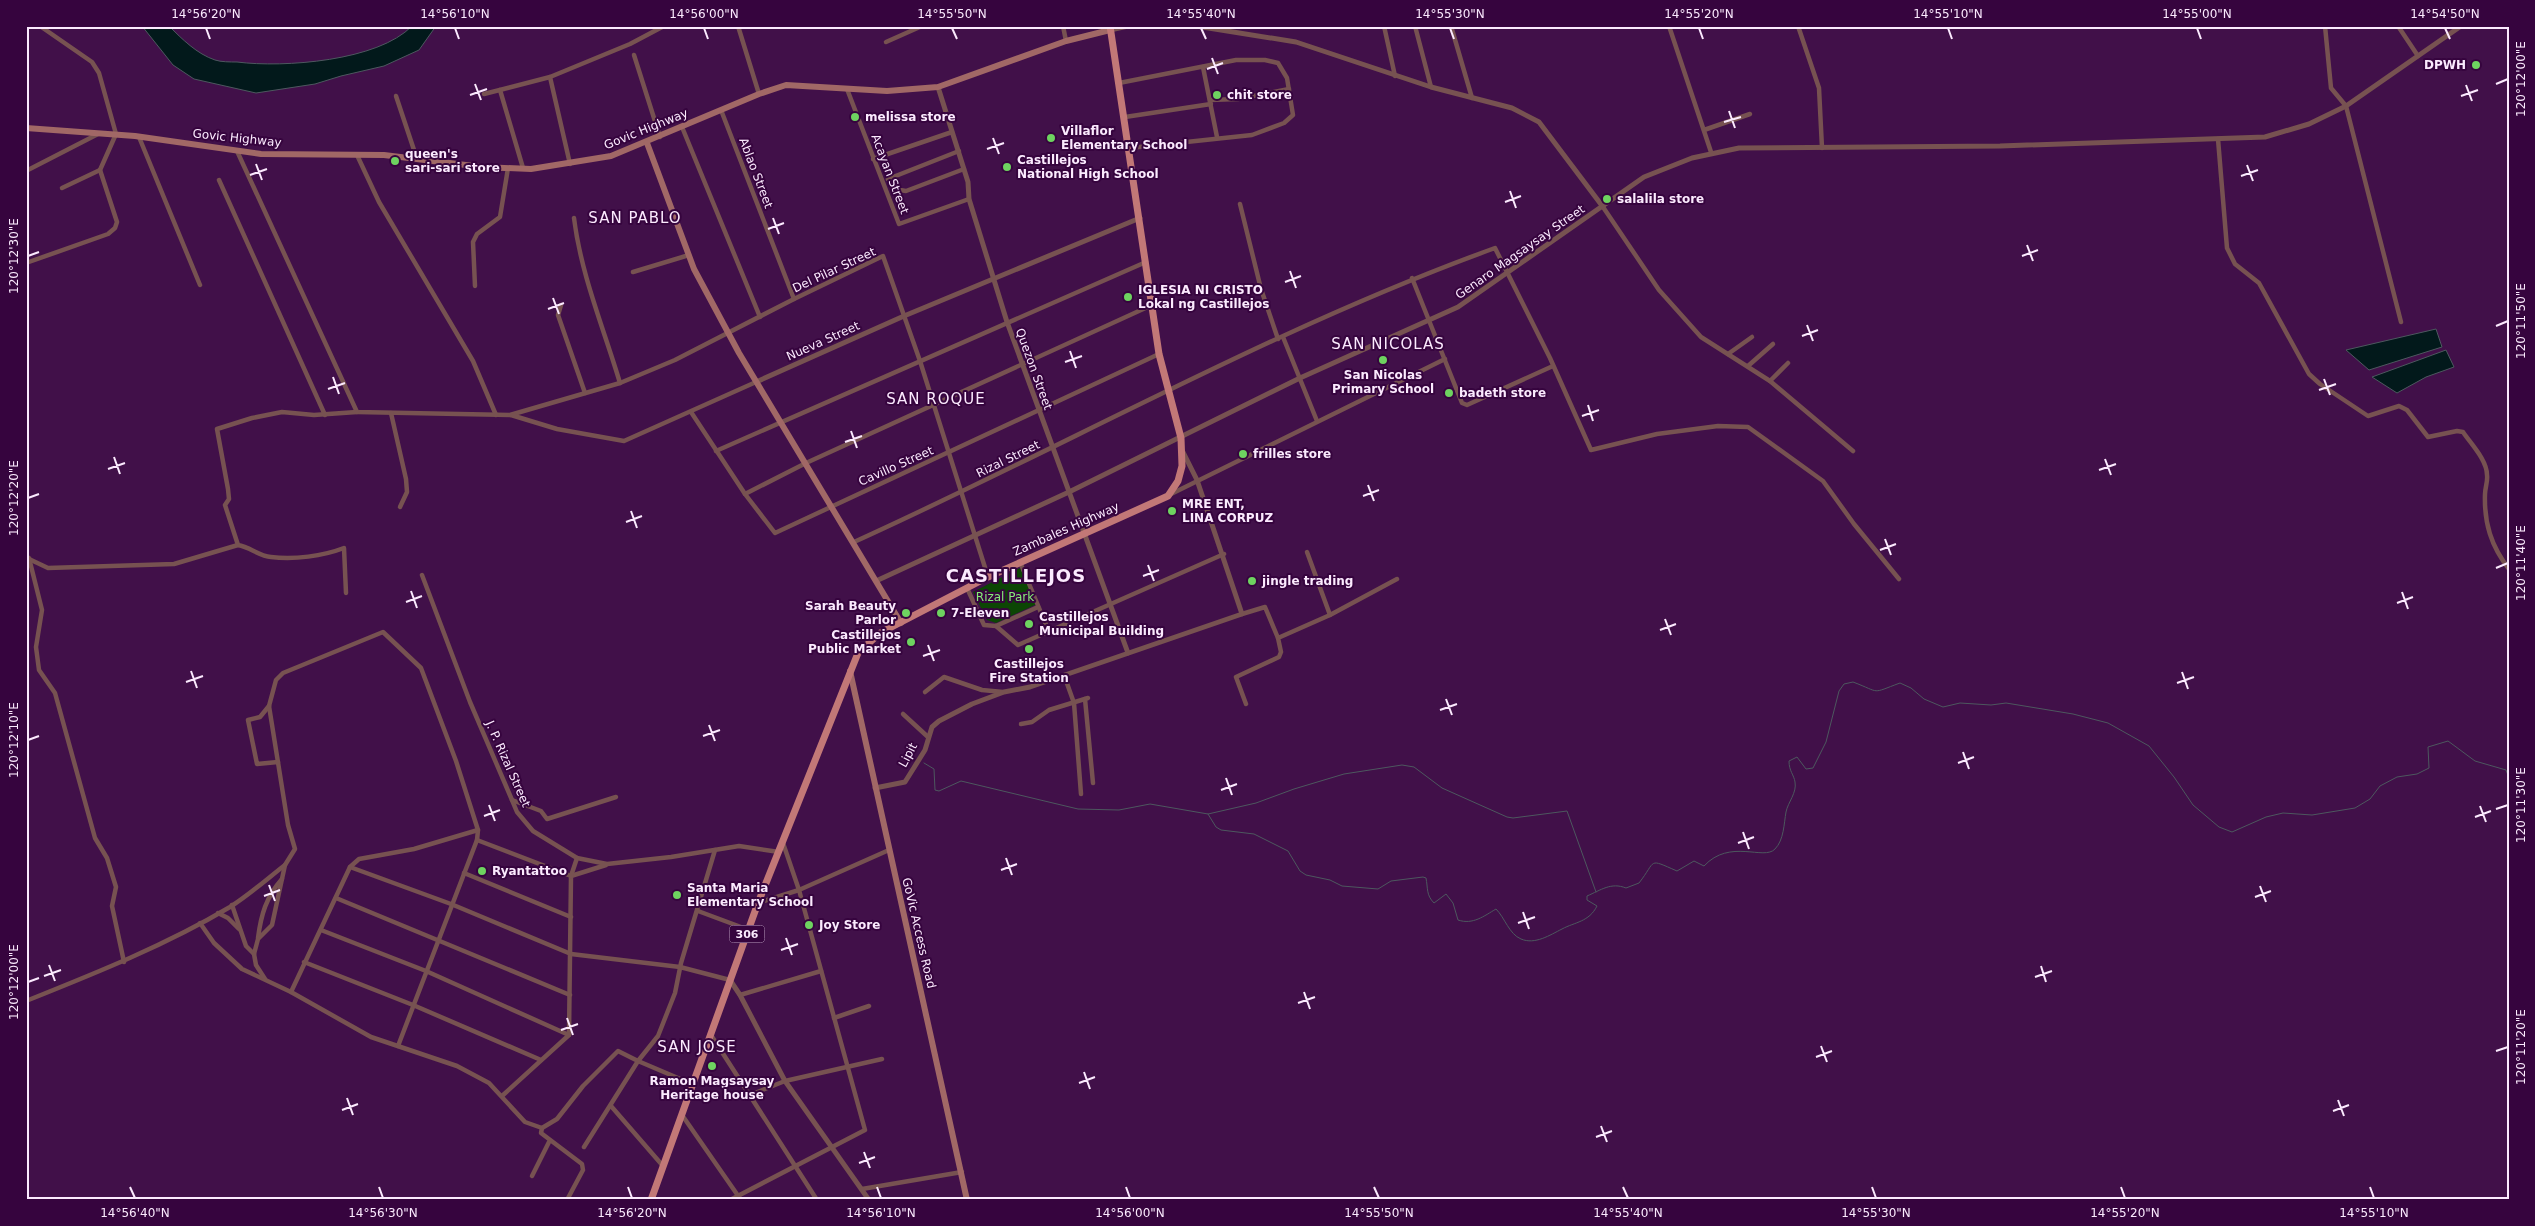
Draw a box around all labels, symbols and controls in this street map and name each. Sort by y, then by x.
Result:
text: 14°56'20"N [171,7,241,21]
text: 14°56'10"N [420,7,490,21]
text: 14°56'00"N [669,7,739,21]
text: 14°55'50"N [917,7,987,21]
text: 14°55'40"N [1166,7,1236,21]
text: 14°55'30"N [1415,7,1485,21]
text: 14°55'20"N [1664,7,1734,21]
text: 14°55'10"N [1913,7,1983,21]
text: 14°55'00"N [2162,7,2232,21]
text: 14°54'50"N [2410,7,2480,21]
text: 120°12'00"E [2514,41,2528,117]
place label: DPWH [2424,58,2466,72]
marker: DPWH [2470,59,2482,71]
place label: chit store [1227,88,1292,102]
marker: chit store [1211,89,1223,101]
street label: Govic Highway [602,106,690,152]
place label: melissa store [865,110,956,124]
marker: melissa store [849,111,861,123]
place label: Villaflor Elementary School [1061,124,1187,152]
street label: Govic Highway [192,126,282,150]
street label: Acayan Street [868,132,912,216]
marker: Villaflor Elementary School [1045,132,1057,144]
street label: Ablao Street [736,136,776,210]
place label: queen's sari-sari store [405,147,500,175]
place label: Castillejos National High School [1017,153,1159,181]
marker: queen's sari-sari store [389,155,401,167]
marker: Castillejos National High School [1001,161,1013,173]
place label: salalila store [1617,192,1704,206]
marker: salalila store [1601,193,1613,205]
street label: Genaro Magsaysay Street [1453,202,1588,302]
district label: SAN PABLO [588,209,682,227]
text: 120°12'30"E [7,218,21,294]
street label: Del Pilar Street [790,245,878,295]
place label: IGLESIA NI CRISTO Lokal ng Castillejos [1138,283,1269,311]
text: 120°11'50"E [2514,283,2528,359]
marker: IGLESIA NI CRISTO Lokal ng Castillejos [1122,291,1134,303]
street label: Nueva Street [784,318,862,363]
street label: Quezon Street [1013,326,1055,412]
district label: SAN NICOLAS [1331,335,1445,353]
marker: San Nicolas Primary School [1377,354,1389,366]
place label: San Nicolas Primary School [1332,368,1434,396]
place label: badeth store [1459,386,1546,400]
marker: badeth store [1443,387,1455,399]
district label: SAN ROQUE [886,390,986,408]
street label: Rizal Street [974,437,1042,480]
street label: Cavillo Street [856,443,936,489]
place label: frilles store [1253,447,1331,461]
marker: frilles store [1237,448,1249,460]
text: 120°12'20"E [7,460,21,536]
place label: MRE ENT, LINA CORPUZ [1182,497,1273,525]
street label: Zambales Highway [1011,499,1121,559]
marker: MRE ENT, LINA CORPUZ [1166,505,1178,517]
text: 120°11'40"E [2514,525,2528,601]
district label: CASTILLEJOS [946,565,1086,586]
place label: jingle trading [1261,574,1353,588]
marker: jingle trading [1246,575,1258,587]
park label: Rizal Park [976,590,1034,604]
place label: Sarah Beauty Parlor [805,599,896,627]
place label: 7-Eleven [951,606,1009,620]
marker: Sarah Beauty Parlor [900,607,912,619]
marker: 7-Eleven [935,607,947,619]
place label: Castillejos Municipal Building [1039,610,1164,638]
marker: Castillejos Municipal Building [1023,618,1035,630]
place label: Castillejos Public Market [808,628,901,656]
marker: Castillejos Public Market [905,636,917,648]
marker: Castillejos Fire Station [1023,643,1035,655]
place label: Castillejos Fire Station [989,657,1069,685]
text: 120°12'10"E [7,702,21,778]
street label: J. P. Rizal Street [482,718,533,810]
street label: Lipit [896,740,920,770]
text: 120°11'30"E [2514,767,2528,843]
place label: Ryantattoo [492,864,567,878]
marker: Ryantattoo [476,865,488,877]
street label: GoVic Access Road [899,876,939,990]
place label: Santa Maria Elementary School [687,881,813,909]
marker: Santa Maria Elementary School [671,889,683,901]
place label: Joy Store [818,918,880,932]
marker: Joy Store [803,919,815,931]
road number: 306 [730,926,764,942]
text: 120°12'00"E [7,944,21,1020]
text: 120°11'20"E [2514,1009,2528,1085]
district label: SAN JOSE [657,1038,737,1056]
marker: Ramon Magsaysay Heritage house [706,1060,718,1072]
place label: Ramon Magsaysay Heritage house [650,1074,775,1102]
text: 14°56'40"N [100,1206,170,1220]
text: 14°56'30"N [348,1206,418,1220]
text: 14°56'20"N [597,1206,667,1220]
text: 14°56'10"N [846,1206,916,1220]
text: 14°56'00"N [1095,1206,1165,1220]
text: 14°55'50"N [1344,1206,1414,1220]
text: 14°55'40"N [1593,1206,1663,1220]
text: 14°55'30"N [1841,1206,1911,1220]
text: 14°55'20"N [2090,1206,2160,1220]
text: 14°55'10"N [2339,1206,2409,1220]

